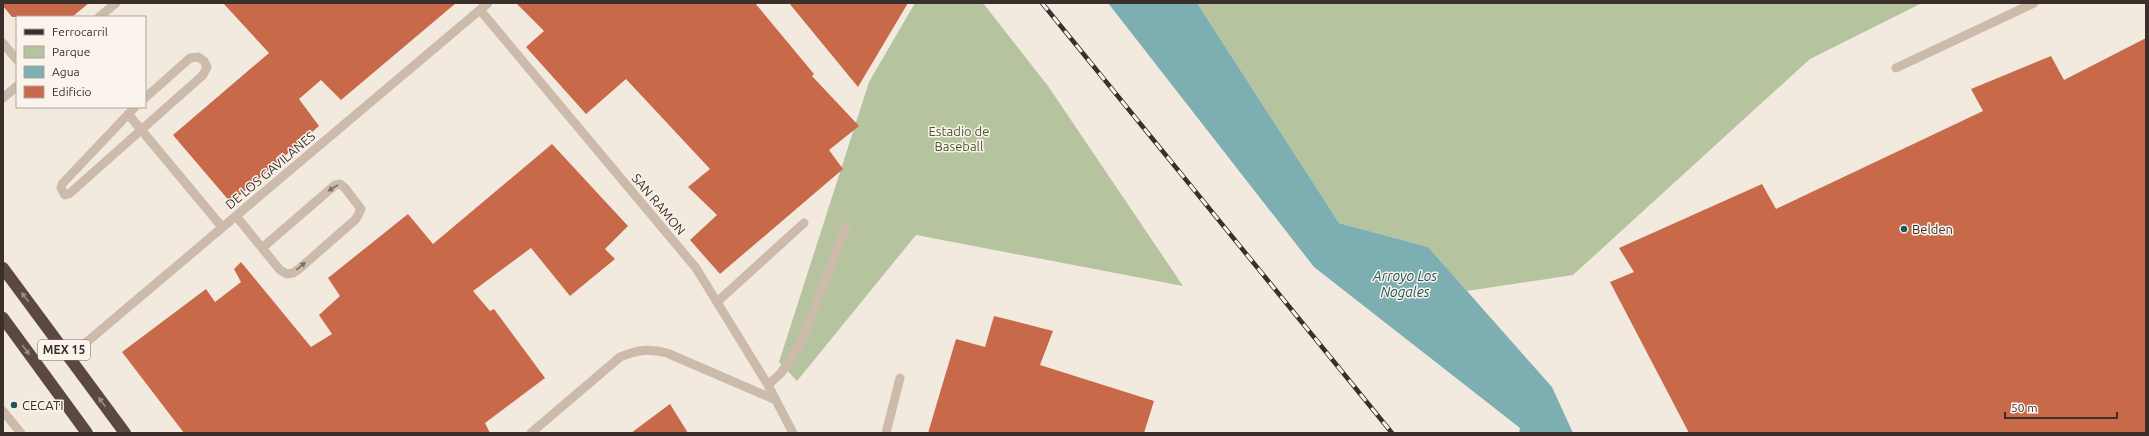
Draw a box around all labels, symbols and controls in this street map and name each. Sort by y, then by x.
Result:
legend [16,16,146,108]
text: Ferrocarril [52,25,108,38]
text: Parque [52,45,90,58]
text: Agua [52,65,80,78]
text: Edificio [52,85,92,98]
park label: Estadio de Baseball [929,124,989,153]
street label: DE LOS GAVILANES [222,128,318,211]
street label: SAN RAMON [629,171,689,237]
one-way arrow [327,184,339,191]
place label: Belden [1912,222,1953,236]
marker: Belden [1899,224,1909,234]
one-way arrow [296,262,307,271]
water label: Arroyo Los Nogales [1372,268,1437,300]
one-way arrow [21,292,29,303]
road number: MEX 15 [38,340,90,360]
one-way arrow [22,344,30,355]
scale bar [2005,394,2117,420]
one-way arrow [98,396,106,407]
place label: CECATI [22,398,64,412]
marker: CECATI [9,400,19,410]
text: 50 m [2011,401,2038,414]

